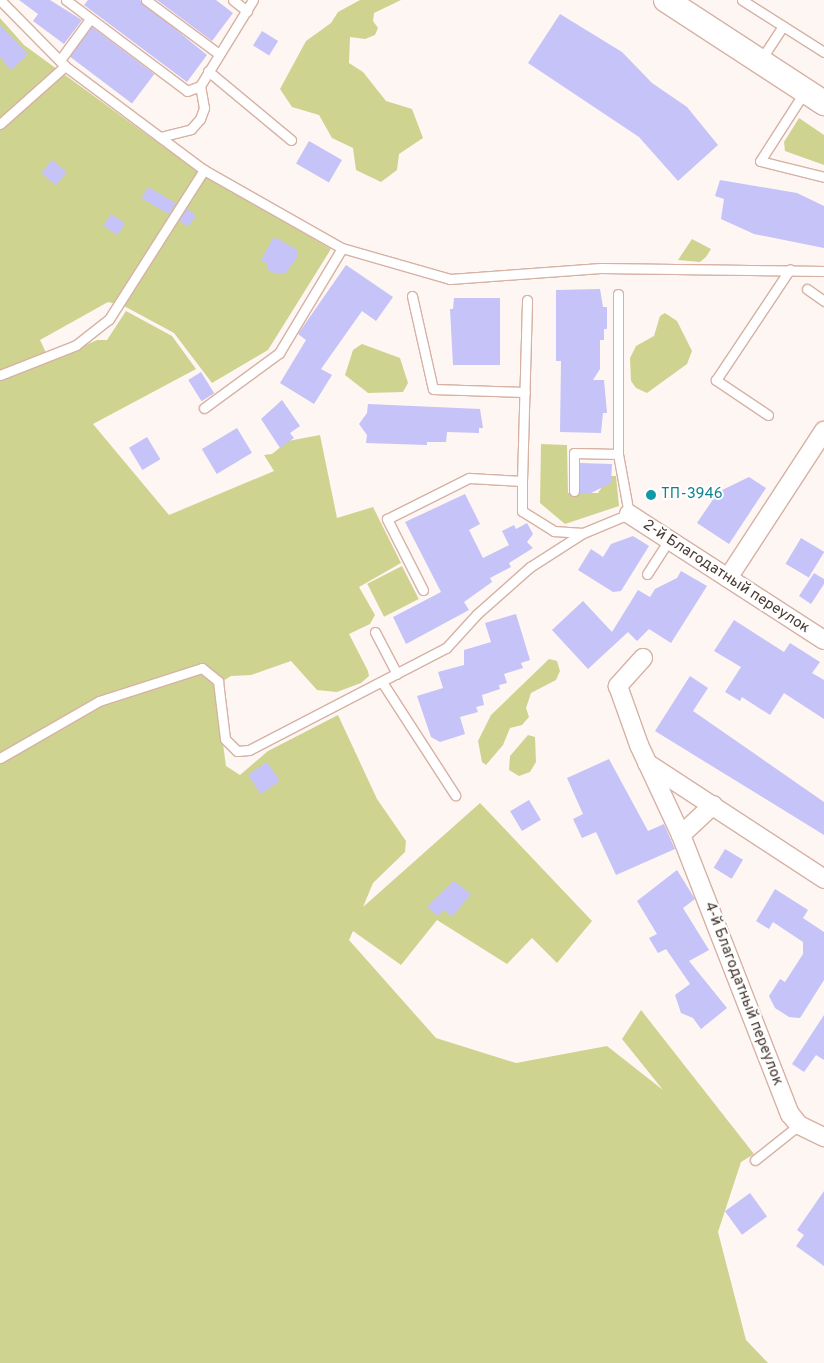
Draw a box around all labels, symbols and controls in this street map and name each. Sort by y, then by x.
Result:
place label: ТП-3946 [661,486,723,504]
marker: ТП-3946 [645,489,657,501]
street label: 2-й Благодатный переулок [639,516,813,638]
street label: 4-й Благодатный переулок [700,900,786,1088]

